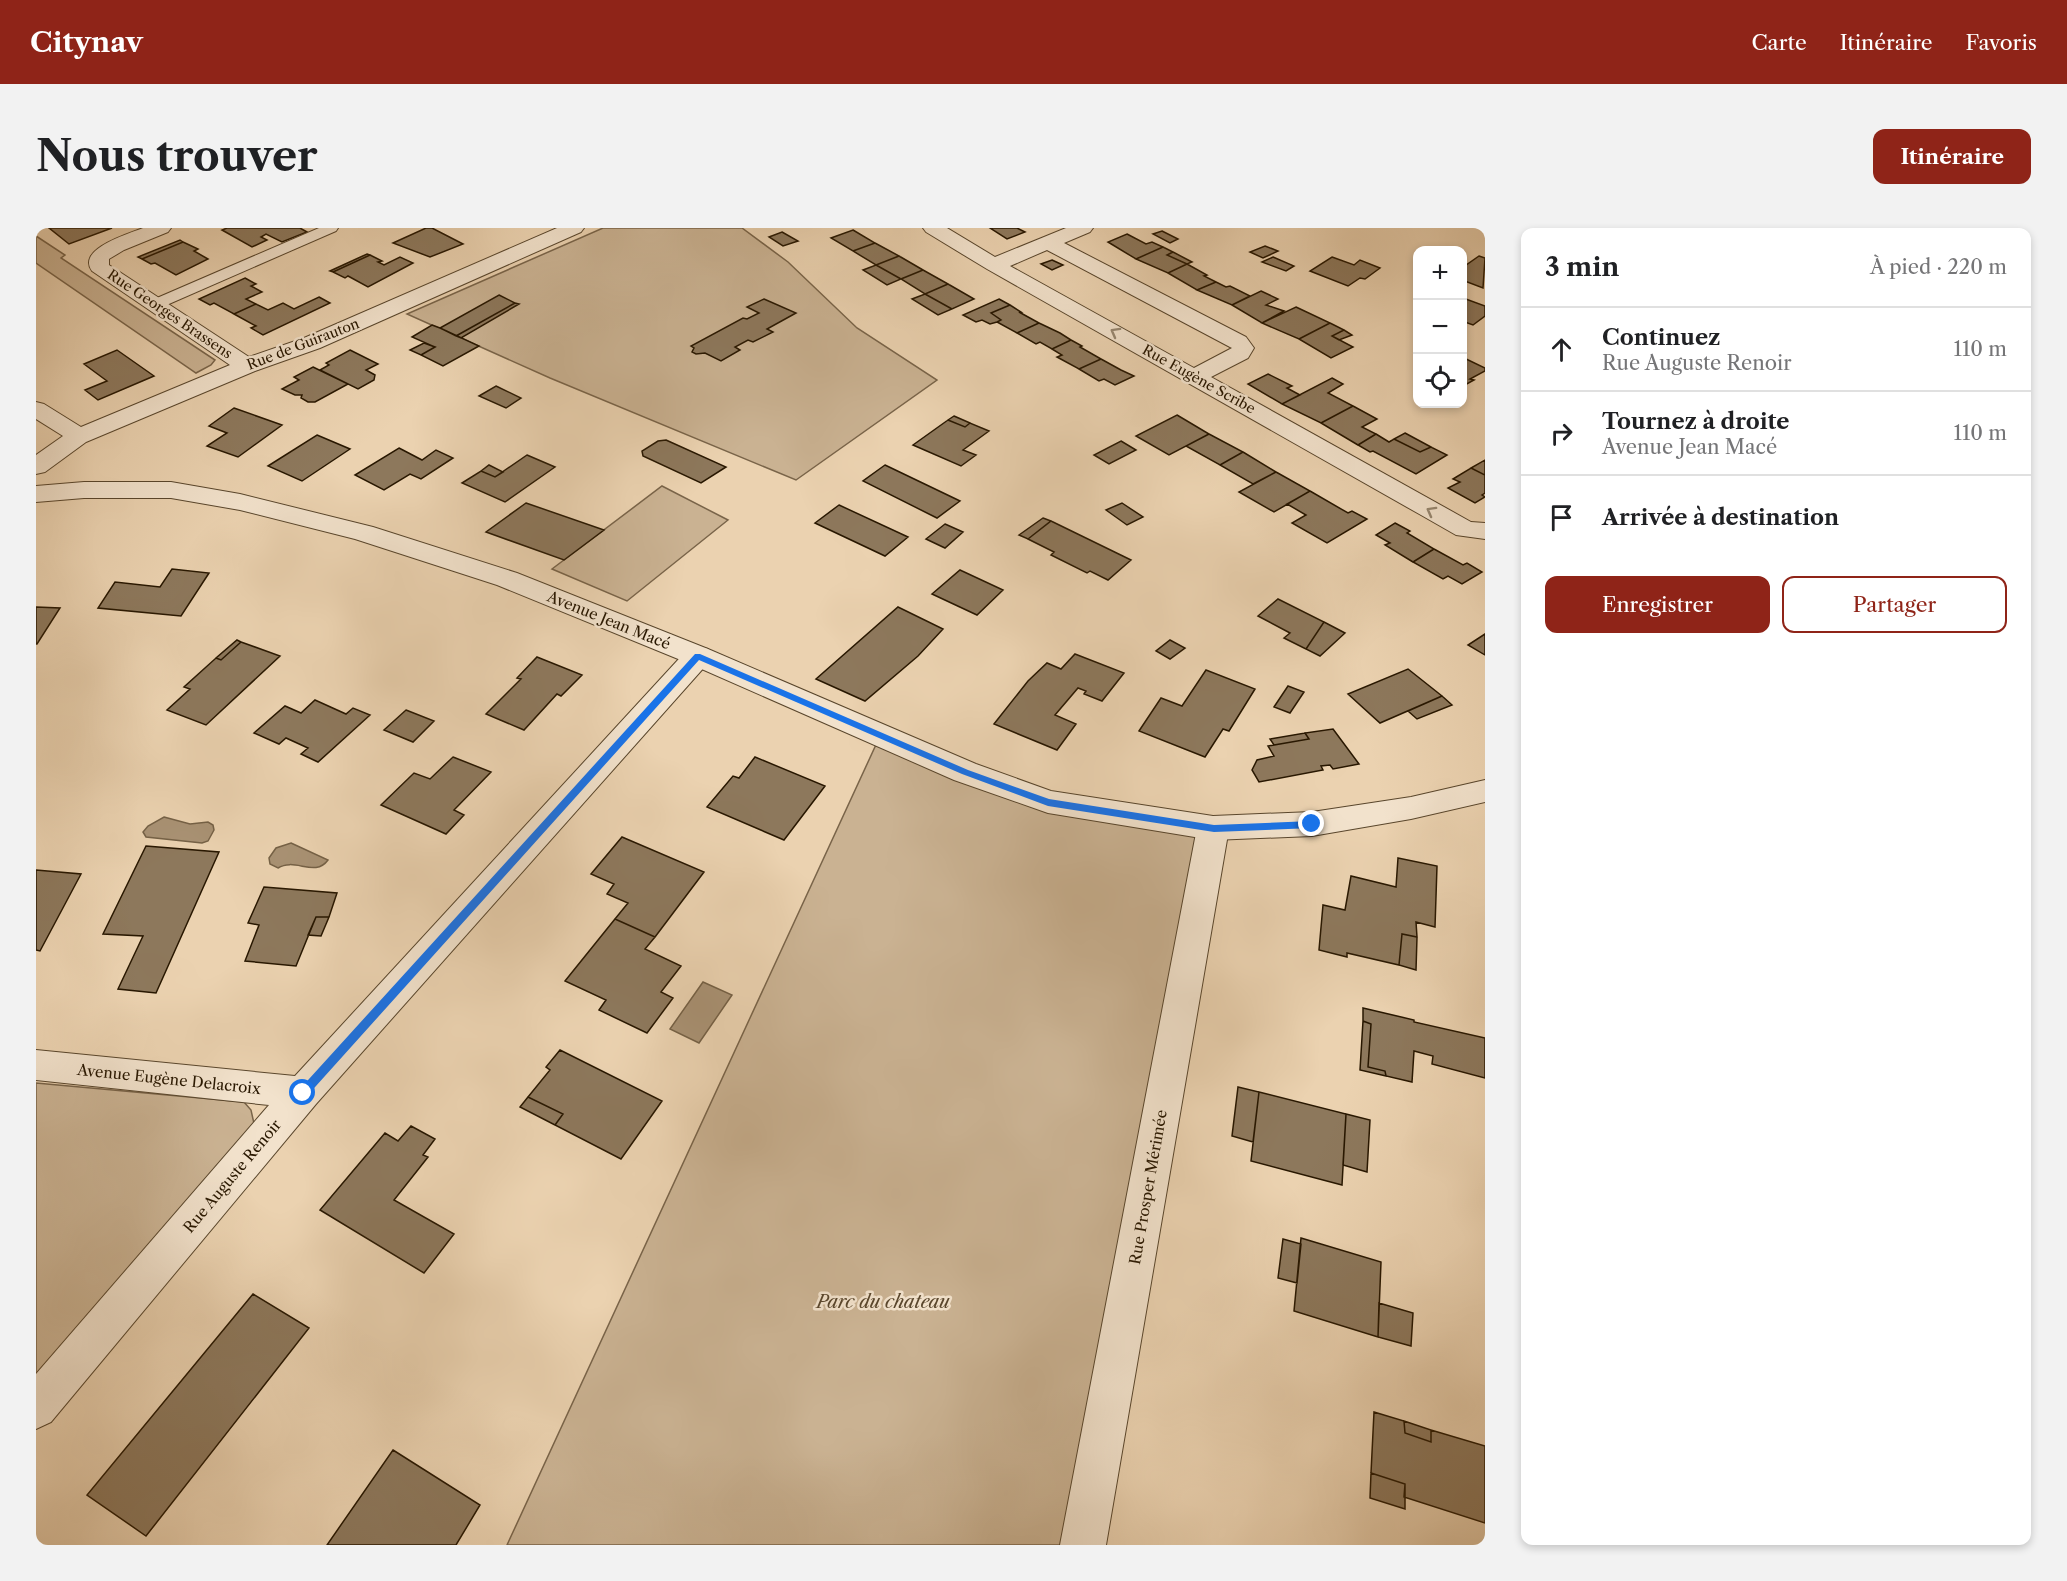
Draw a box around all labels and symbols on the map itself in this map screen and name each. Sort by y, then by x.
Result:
street label: Rue Georges Brassens [104,265,236,363]
street label: Rue de Guirauton [244,314,362,374]
one-way arrow [1111,328,1121,339]
street label: Rue Eugène Scribe [1139,340,1259,418]
one-way arrow [1427,507,1437,518]
street label: Avenue Jean Macé [544,586,673,653]
route end [1298,810,1324,836]
street label: Avenue Eugène Delacroix [75,1060,262,1098]
route start [289,1079,315,1105]
street label: Rue Prosper Mérimée [1125,1108,1171,1266]
street label: Rue Auguste Renoir [179,1115,285,1237]
park label: Parc du chateau [815,1291,950,1313]

